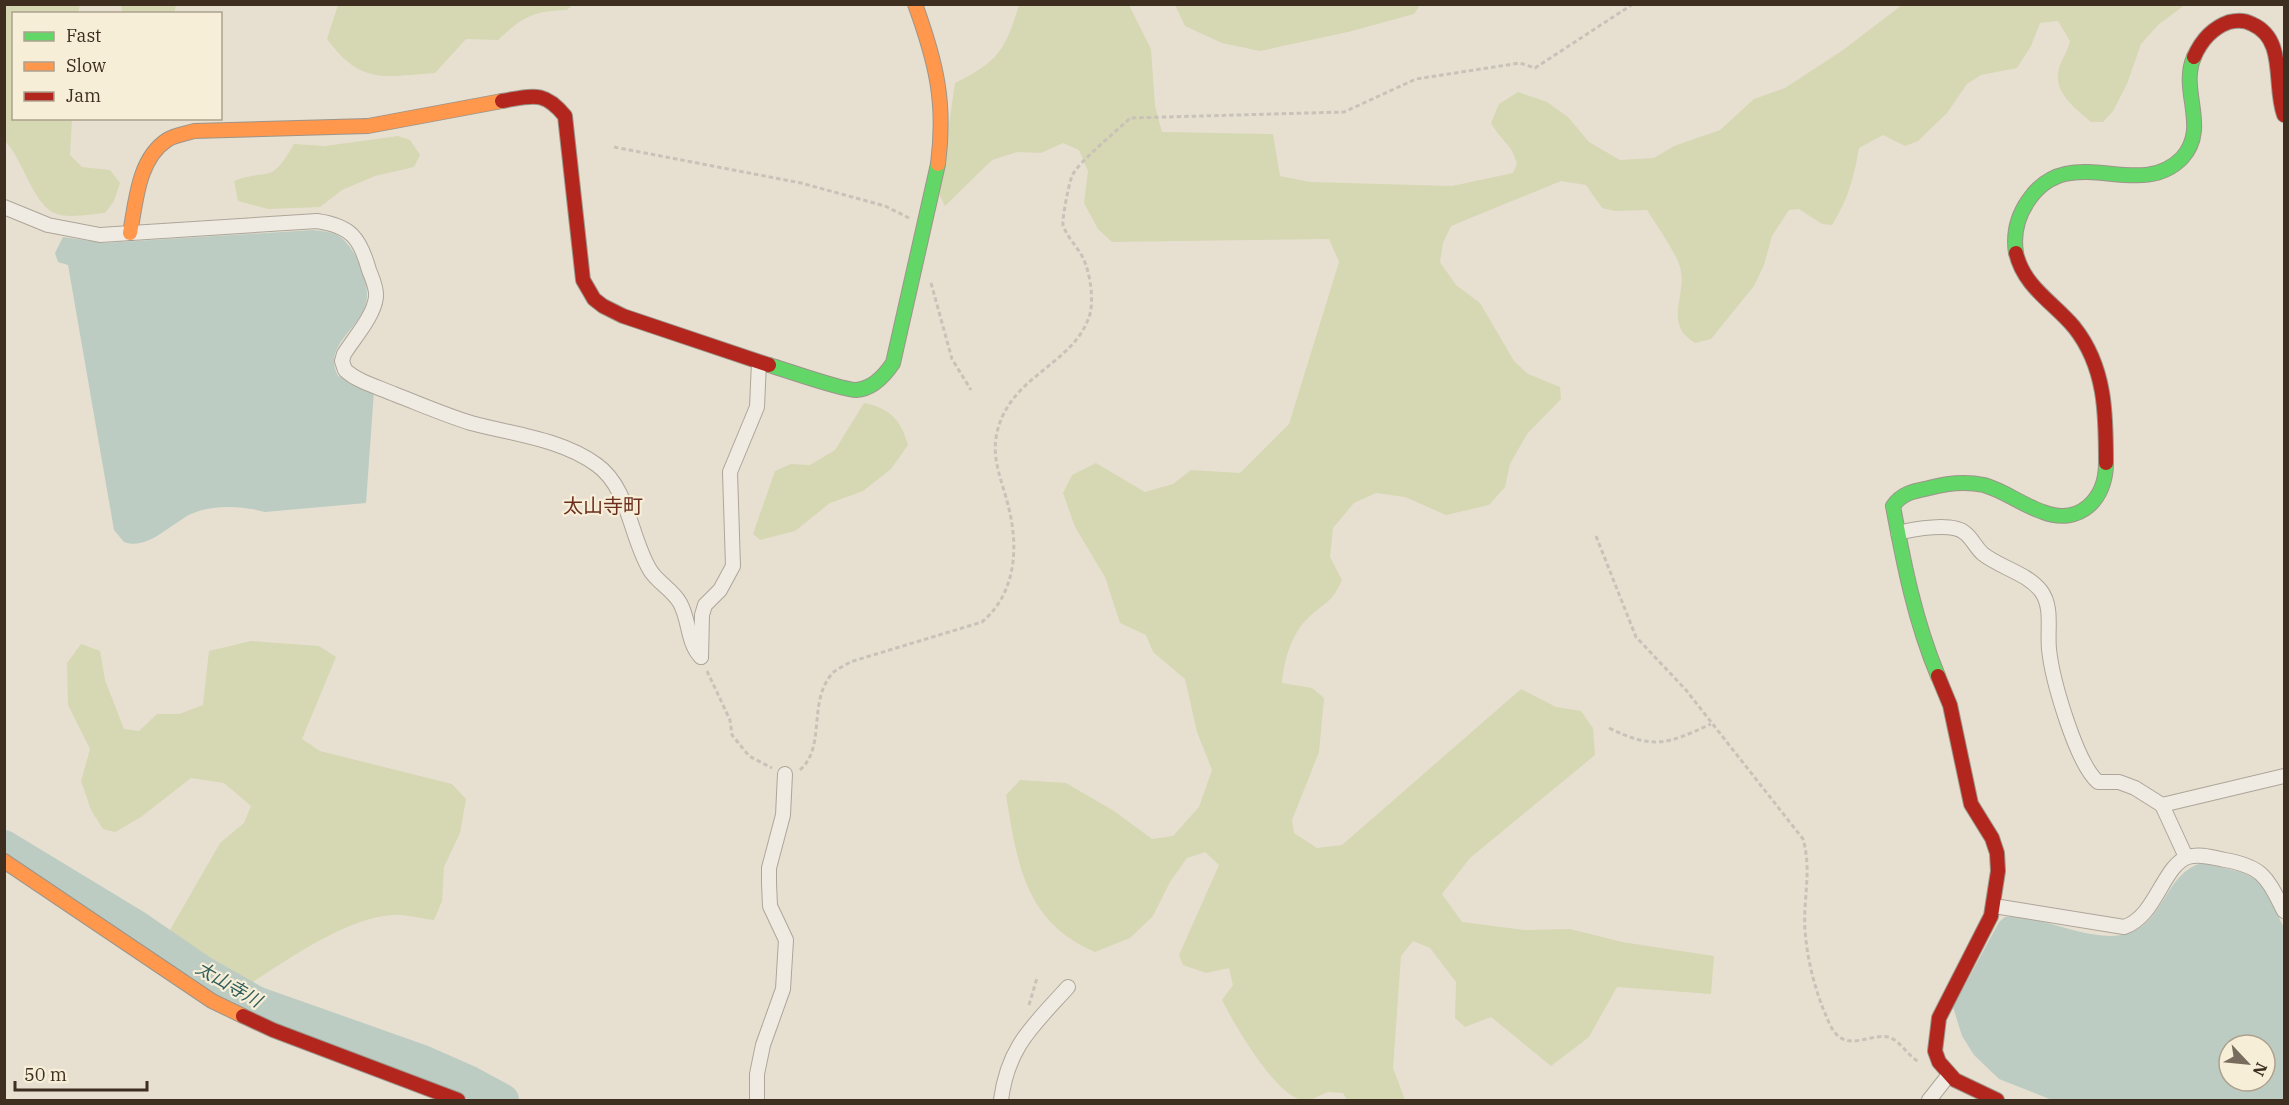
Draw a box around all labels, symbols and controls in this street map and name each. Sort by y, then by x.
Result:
legend [12,12,222,120]
text: Fast [66,24,101,47]
text: Slow [66,54,106,77]
text: Jam [66,84,101,107]
district label: 太山寺町 [563,492,643,519]
water label: 太山寺川 [192,956,268,1013]
north arrow [2217,1033,2277,1093]
scale bar [15,1054,147,1092]
text: N [2249,1060,2272,1080]
text: 50 m [24,1063,67,1086]

